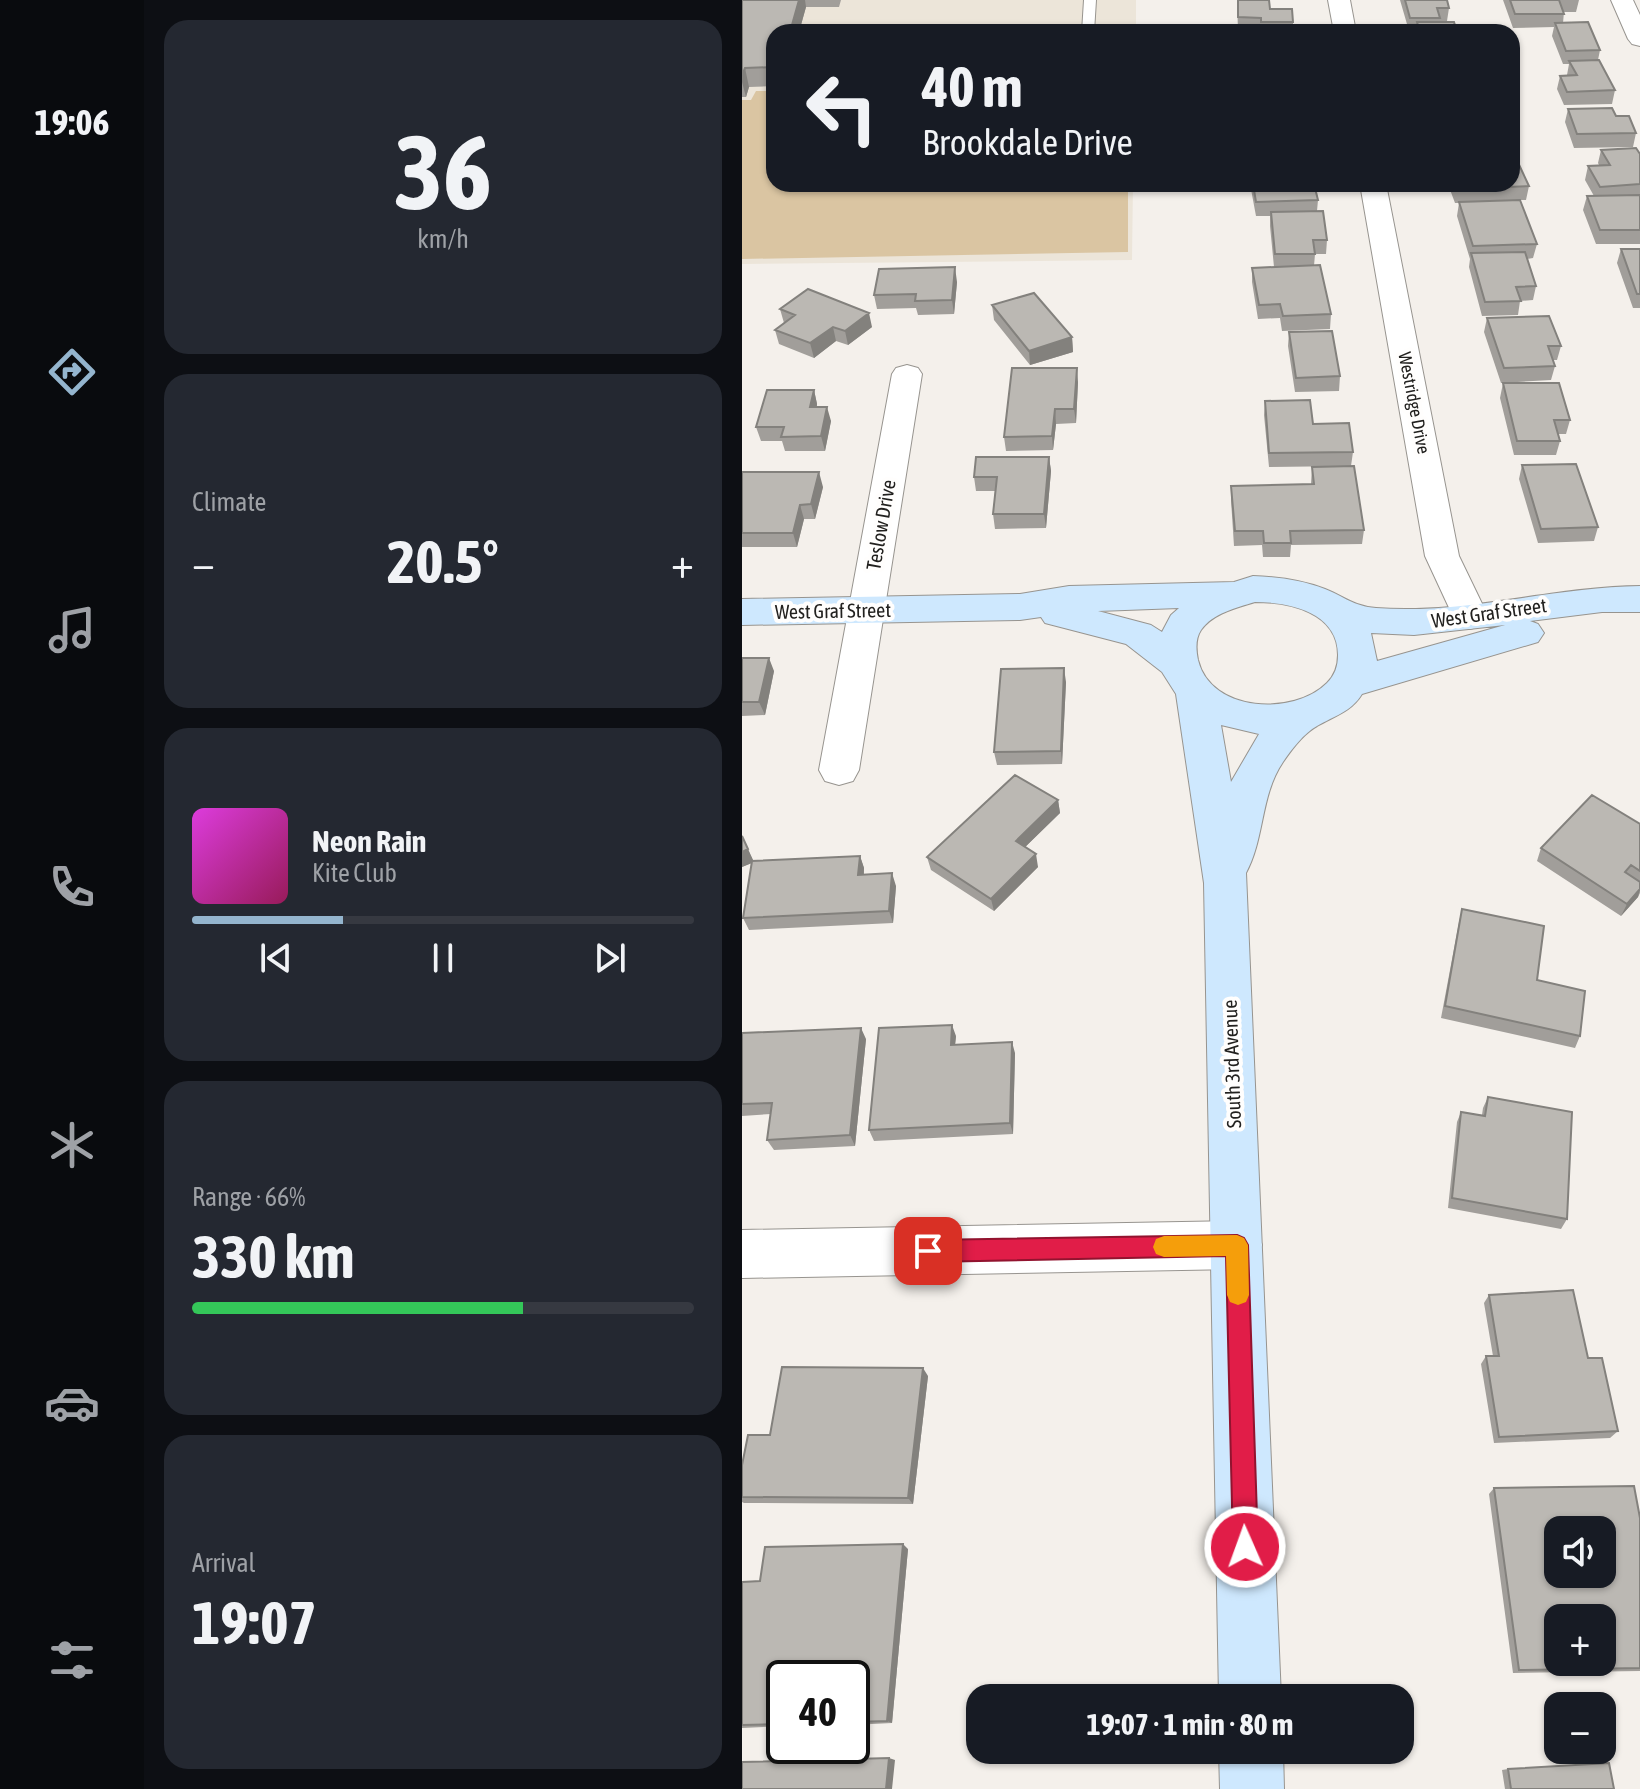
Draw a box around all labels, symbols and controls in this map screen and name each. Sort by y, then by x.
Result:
text: 40 m [922,55,1023,119]
icon: left [790,56,894,160]
text: 19:06 [35,101,109,143]
text: 36 [394,112,492,231]
text: Brookdale Drive [922,121,1133,163]
text: km/h [417,224,469,254]
icon: directions [44,344,100,400]
street label: Westridge Drive [1394,350,1435,456]
street label: Teslow Drive [861,478,900,572]
text: Climate [192,487,266,517]
text: 20.5° [387,527,499,596]
text: − [192,537,215,587]
text: + [671,537,694,587]
street label: West Graf Street [1430,593,1548,632]
street label: West Graf Street [775,598,891,623]
icon: music [44,602,100,658]
text: Neon Rain [312,824,426,858]
text: Kite Club [312,858,397,888]
icon: phone [44,859,100,915]
icon: previous [254,936,298,980]
icon: pause [421,936,465,980]
icon: next [588,936,632,980]
street label: South 3rd Avenue [1218,999,1245,1129]
icon: climate [44,1117,100,1173]
text: Range · 66% [192,1182,305,1212]
pin [894,1217,962,1285]
text: 330 km [192,1222,354,1291]
icon: arrive [906,1229,950,1273]
icon: car [44,1375,100,1431]
position arrow [1203,1505,1287,1589]
map controls [1544,1516,1616,1764]
button: sound [1544,1516,1616,1588]
text: Arrival [192,1548,256,1578]
text: 19:07 [192,1588,317,1657]
button: + [1544,1604,1616,1676]
icon: filters [44,1632,100,1688]
speed limit sign: 40 [766,1660,870,1764]
button: − [1544,1692,1616,1764]
text: 19:07 · 1 min · 80 m [1087,1707,1293,1741]

